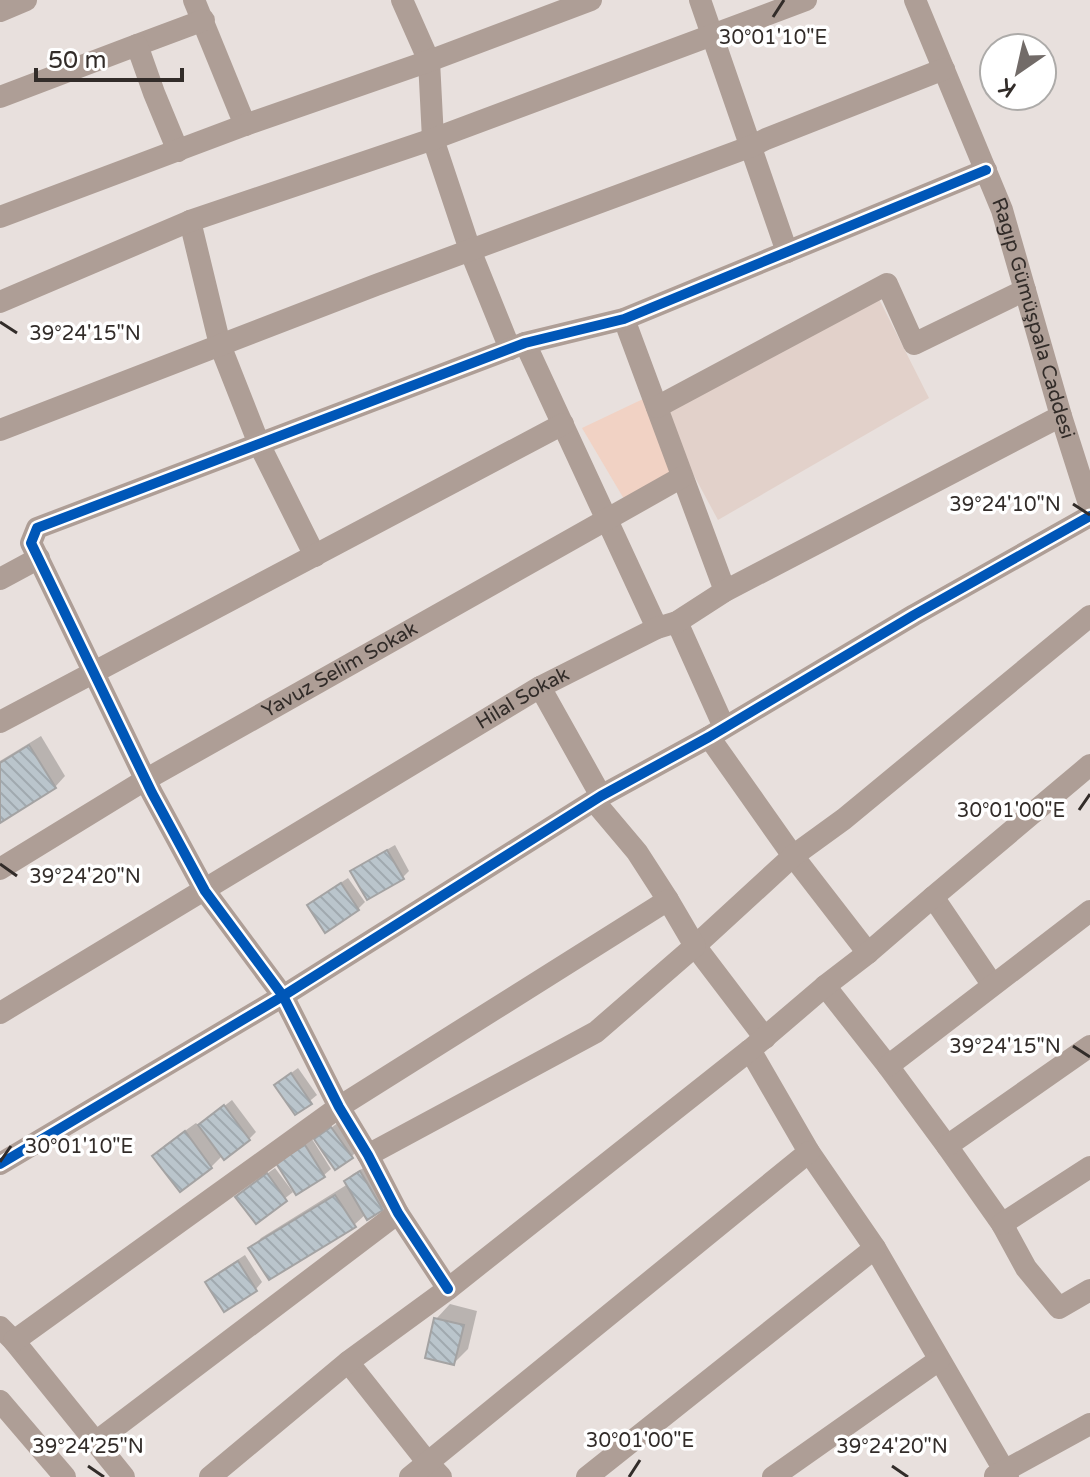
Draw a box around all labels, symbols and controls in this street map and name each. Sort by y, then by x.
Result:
text: 30°01'10"E [719,26,827,50]
scale bar [36,32,182,82]
north arrow [978,32,1058,112]
text: 50 m [48,46,106,75]
text: K [994,73,1021,103]
street label: Ragıp Gümüşpala Caddesi [986,194,1080,442]
text: 39°24'15"N [29,322,141,346]
text: 39°24'10"N [949,493,1061,517]
street label: Yavuz Selim Sokak [258,617,422,723]
street label: Hilal Sokak [472,662,573,735]
text: 30°01'00"E [957,799,1065,823]
text: 39°24'20"N [29,865,141,889]
text: 39°24'15"N [949,1035,1061,1059]
text: 30°01'10"E [25,1135,133,1159]
text: 30°01'00"E [586,1429,694,1453]
text: 39°24'25"N [32,1435,144,1459]
text: 39°24'20"N [836,1435,948,1459]

